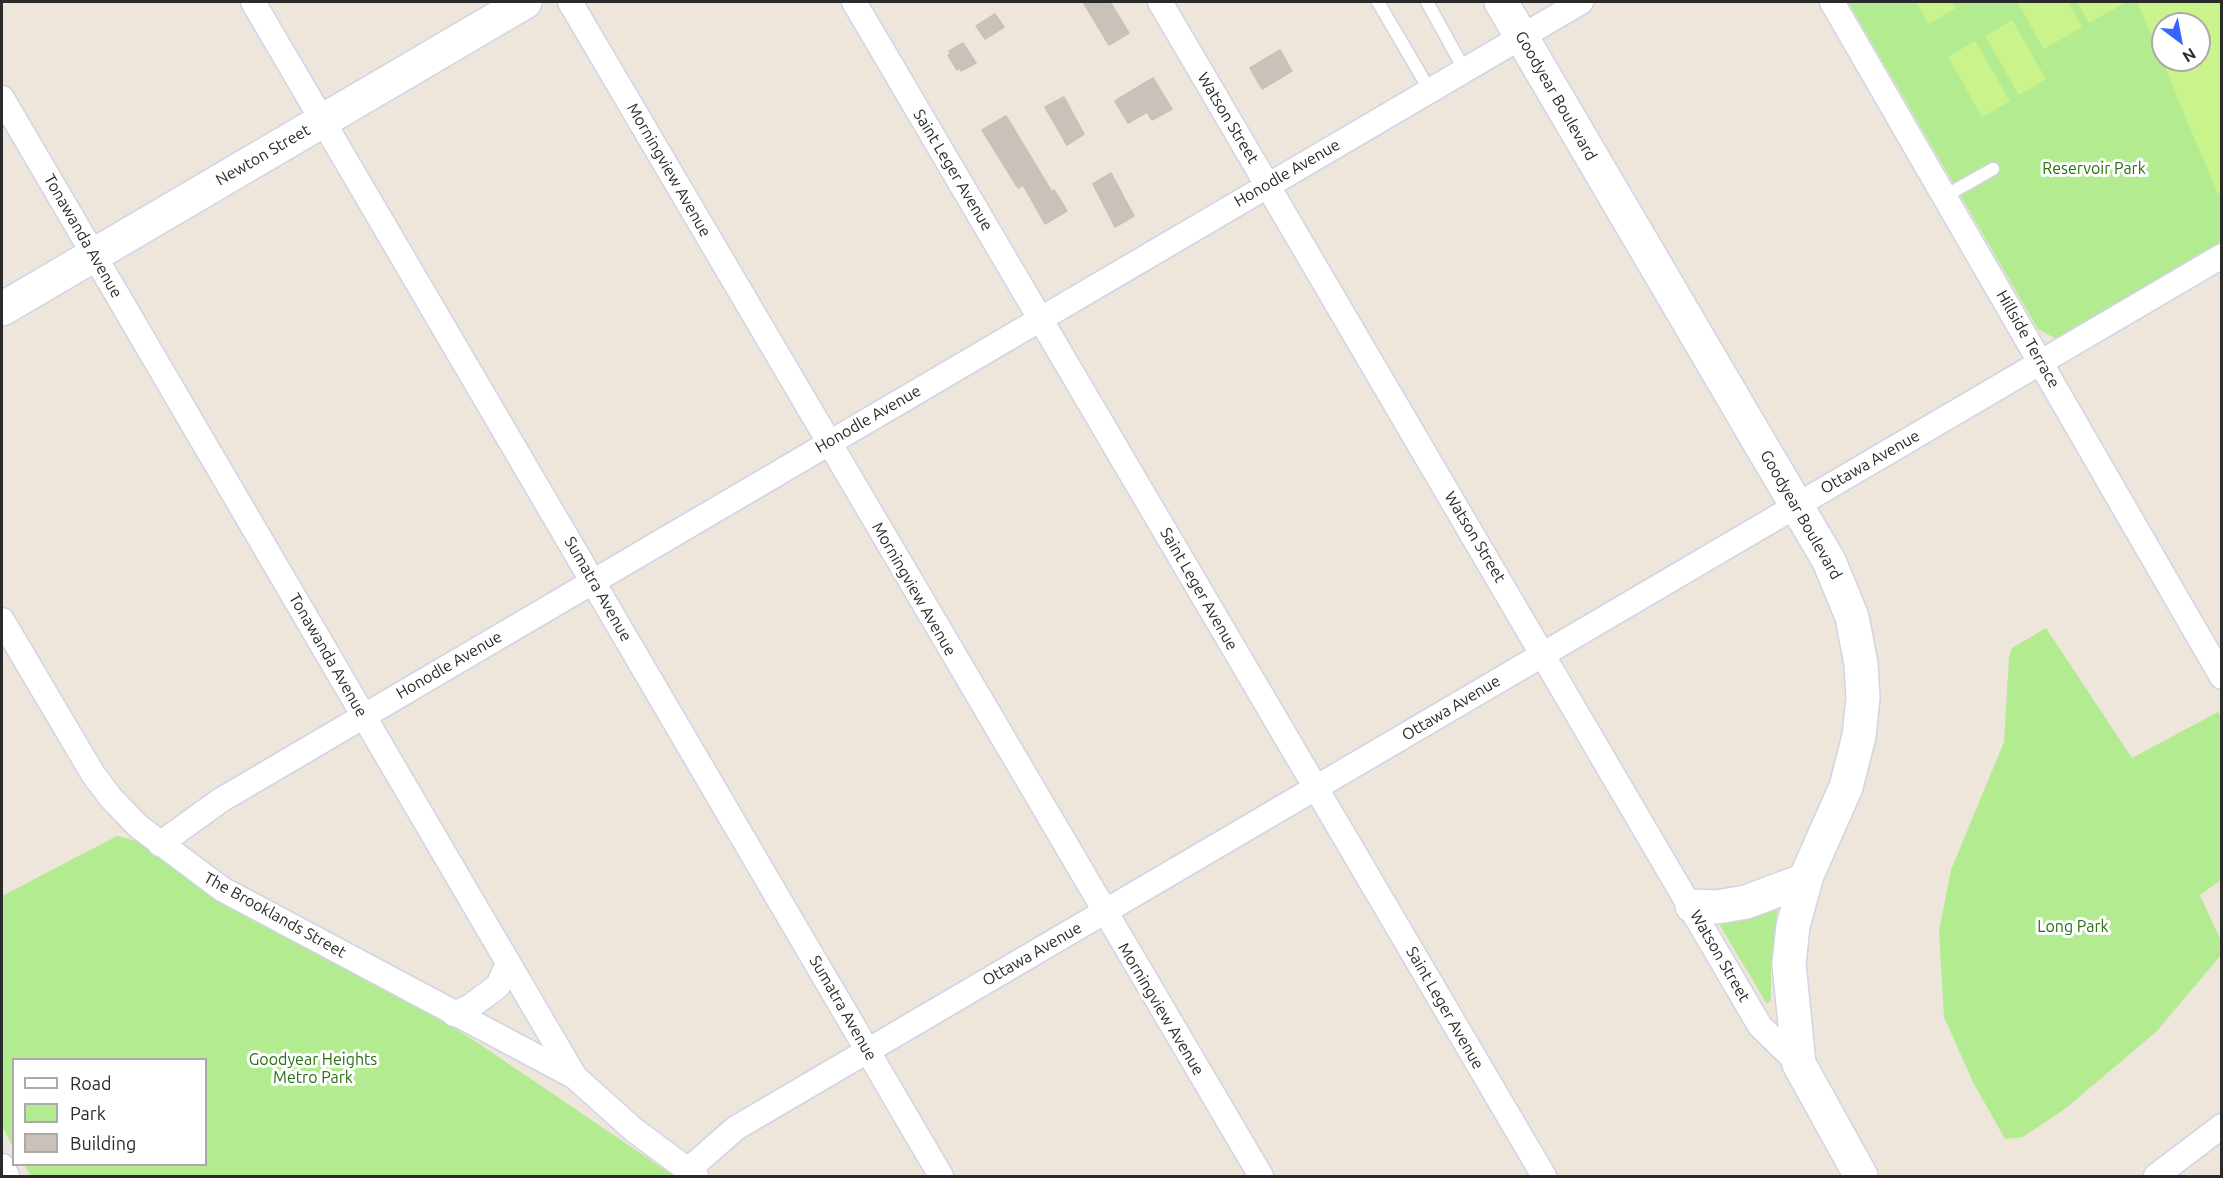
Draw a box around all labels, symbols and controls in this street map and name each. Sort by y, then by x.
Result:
north arrow [2151,12,2211,72]
street label: Goodyear Boulevard [1511,28,1601,164]
text: N [2180,45,2199,66]
street label: Watson Street [1193,69,1263,167]
street label: Morningview Avenue [623,100,715,240]
street label: Saint Leger Avenue [909,106,997,234]
street label: Newton Street [212,120,314,190]
street label: Honodle Avenue [1231,135,1343,211]
park label: Reservoir Park [2042,159,2146,179]
street label: Tonawanda Avenue [40,171,126,301]
street label: Hillside Terrace [1992,287,2064,391]
street label: Honodle Avenue [812,381,924,457]
street label: Ottawa Avenue [1817,426,1923,498]
street label: Goodyear Boulevard [1756,447,1846,583]
street label: Watson Street [1440,488,1510,586]
street label: Morningview Avenue [868,519,960,659]
street label: Saint Leger Avenue [1156,524,1242,654]
street label: Sumatra Avenue [560,533,636,645]
street label: Tonawanda Avenue [285,590,371,720]
street label: Honodle Avenue [393,627,505,703]
street label: Ottawa Avenue [1398,671,1504,745]
street label: The Brooklands Street [200,868,350,962]
street label: Watson Street [1686,907,1754,1005]
park label: Long Park [2037,917,2109,937]
street label: Ottawa Avenue [979,918,1085,990]
street label: Morningview Avenue [1114,939,1208,1079]
street label: Saint Leger Avenue [1402,943,1488,1073]
street label: Sumatra Avenue [805,952,881,1064]
park label: Goodyear Heights Metro Park [249,1050,377,1088]
legend [12,1058,207,1166]
text: Road [70,1073,112,1093]
text: Park [70,1103,106,1123]
text: Building [70,1133,136,1153]

